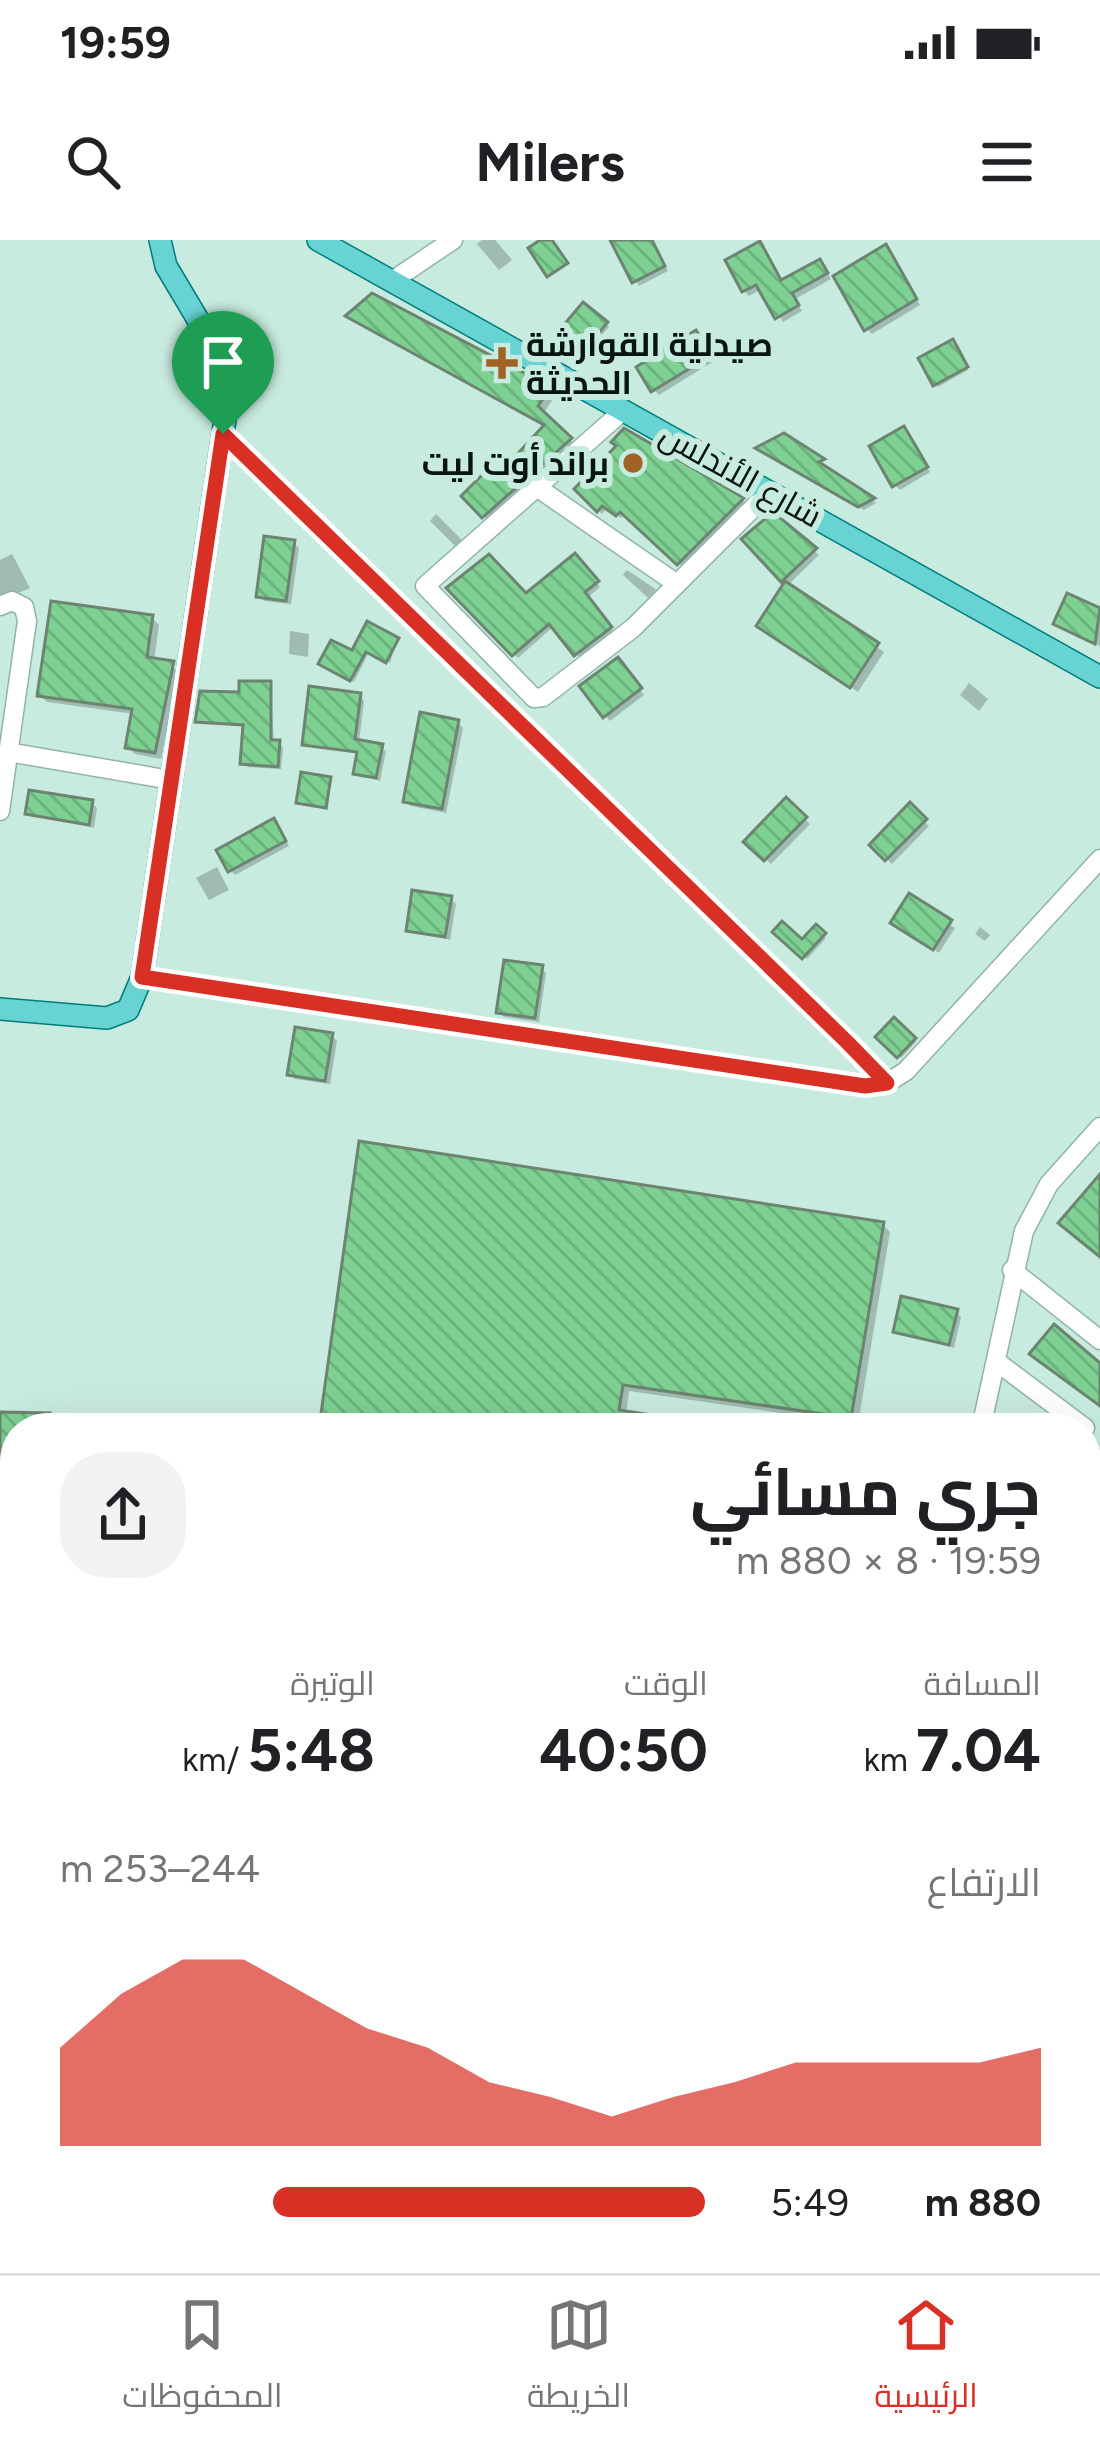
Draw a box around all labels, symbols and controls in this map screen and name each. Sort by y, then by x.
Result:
text: 19:59 [60,15,171,69]
icon: search [60,129,126,195]
icon: menu [974,129,1040,195]
text: Milers [475,130,625,195]
pin [172,311,274,434]
place label: صيدلية القوارشة الحديثة [526,325,773,402]
icon: arrive [190,329,256,395]
marker: صيدلية القوارشة الحديثة [489,350,515,376]
street label: شارع الأندلس [652,415,829,538]
place label: براند أوت ليت [422,442,609,483]
marker: براند أوت ليت [620,450,646,476]
button: share [60,1452,186,1578]
text: جري مسائي [690,1452,1041,1532]
text: 19:59 · 8 × 880 m [736,1537,1041,1584]
text: الوتيرة [290,1664,375,1703]
text: الوقت [624,1664,708,1703]
text: المسافة [924,1664,1041,1703]
text: 5:48 [247,1714,375,1786]
text: 40:50 [539,1714,708,1786]
text: 7.04 [916,1714,1041,1786]
text: /km [182,1740,247,1779]
text: km [864,1740,916,1779]
text: 244–253 m [60,1845,260,1892]
text: الارتفاع [927,1859,1041,1906]
text: 5:49 [770,2179,849,2226]
text: 880 m [925,2179,1041,2226]
tab: المحفوظات [122,2292,283,2426]
tab: الخريطة [527,2292,630,2426]
tab: الرئيسية [874,2292,978,2426]

